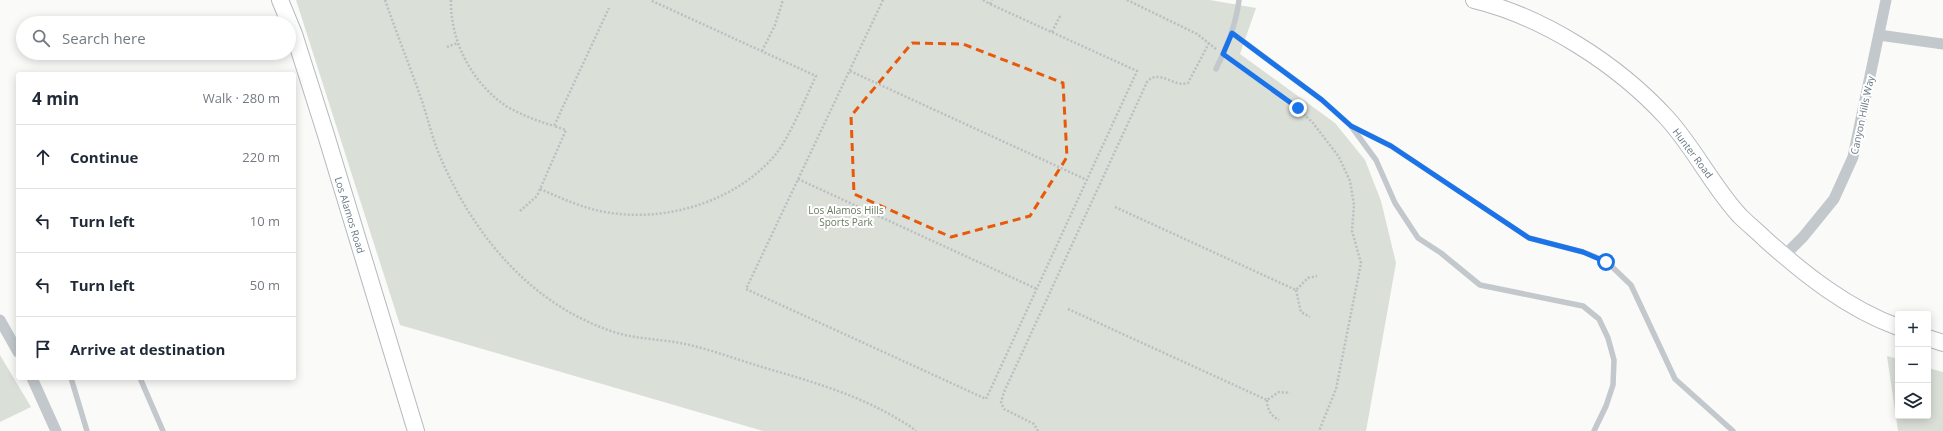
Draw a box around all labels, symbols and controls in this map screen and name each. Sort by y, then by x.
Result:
search box [16,16,296,60]
icon: search [30,27,52,49]
text: Search here [62,28,146,48]
street label: Canyon Hills Way [1847,74,1877,156]
text: 4 min [32,87,79,110]
text: Walk · 280 m [203,89,280,107]
route end [1289,99,1307,117]
street label: Hunter Road [1670,125,1716,181]
icon: ahead [32,146,54,168]
text: Continue [70,147,138,167]
text: 220 m [242,148,280,166]
street label: Los Alamos Road [332,175,368,255]
park label: Los Alamos Hills Sports Park [808,203,884,229]
icon: left [32,210,54,232]
text: Turn left [70,211,135,231]
text: 10 m [250,212,280,230]
route start [1597,253,1615,271]
icon: left [32,274,54,296]
text: Turn left [70,275,135,295]
text: 50 m [250,276,280,294]
map controls [1895,311,1931,419]
button: + [1895,311,1931,347]
icon: arrive [32,338,54,360]
text: Arrive at destination [70,339,225,359]
button: − [1895,347,1931,383]
button: layers [1895,383,1931,419]

